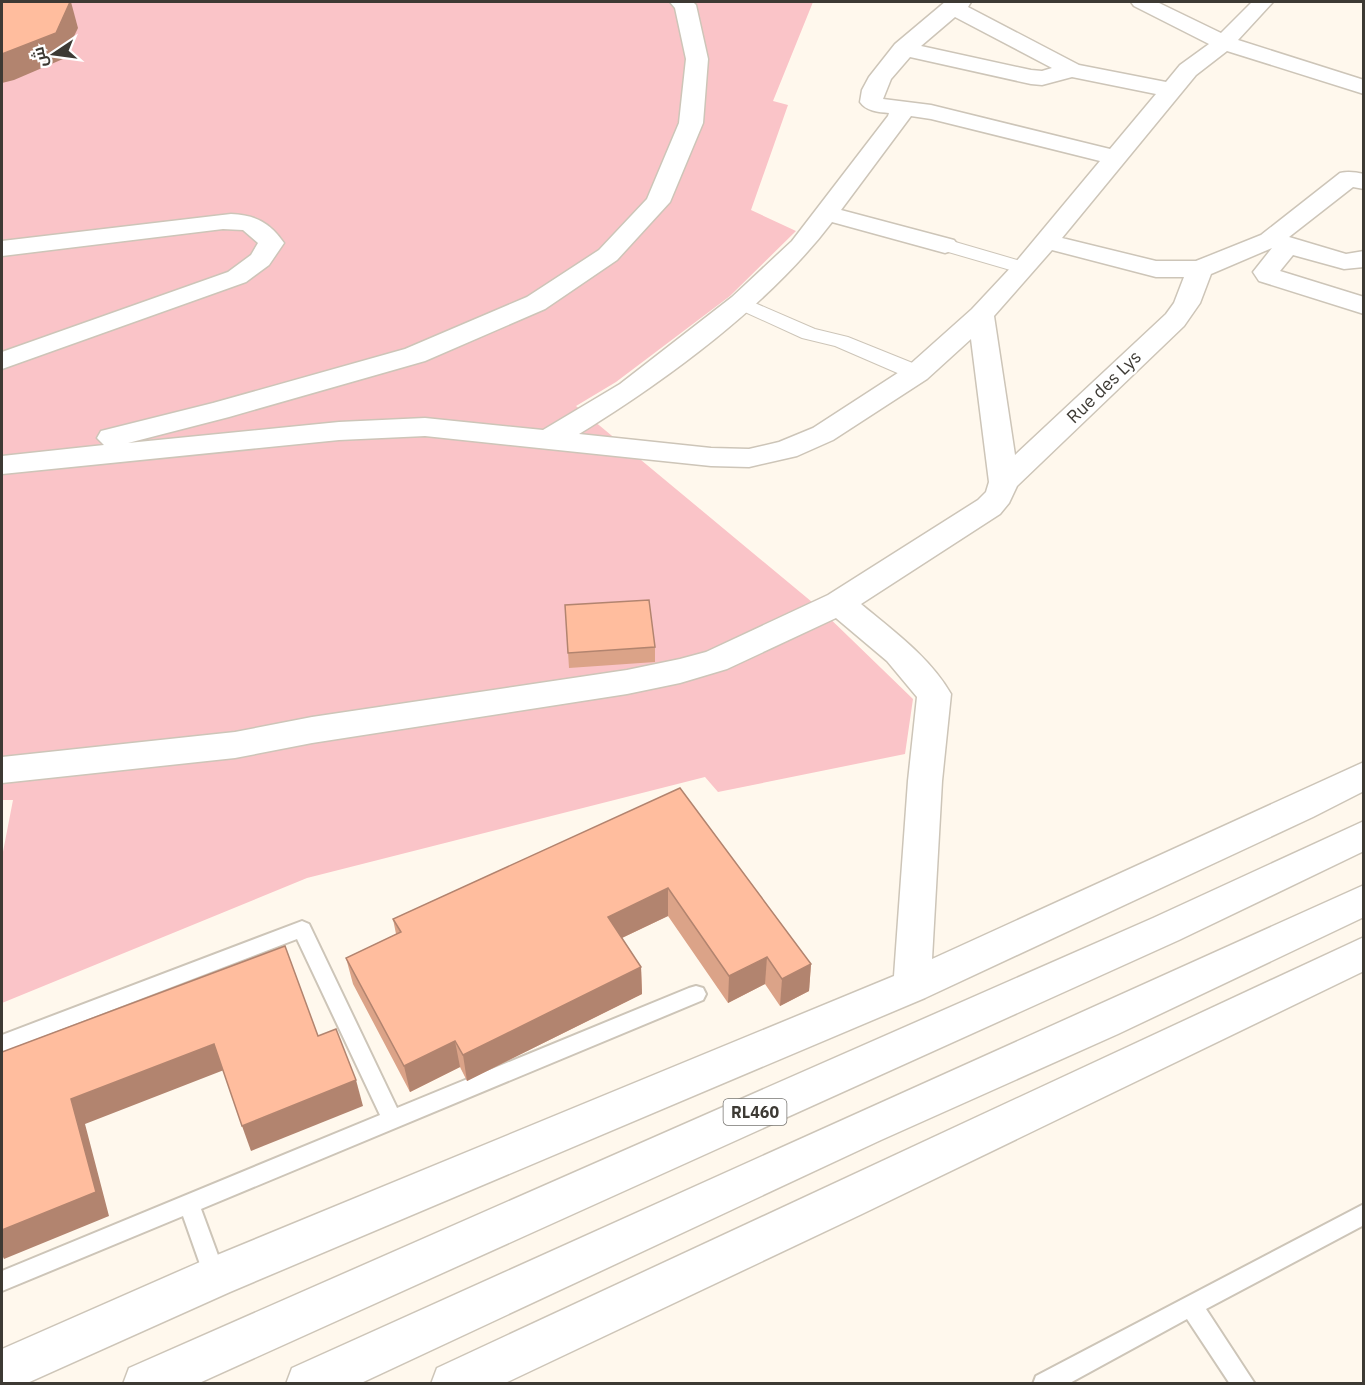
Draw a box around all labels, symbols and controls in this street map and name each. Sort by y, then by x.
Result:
north arrow [24,24,84,84]
text: ش [27,45,51,70]
street label: Rue des Lys [1061,345,1146,428]
road number: RL460 [724,1099,786,1125]

